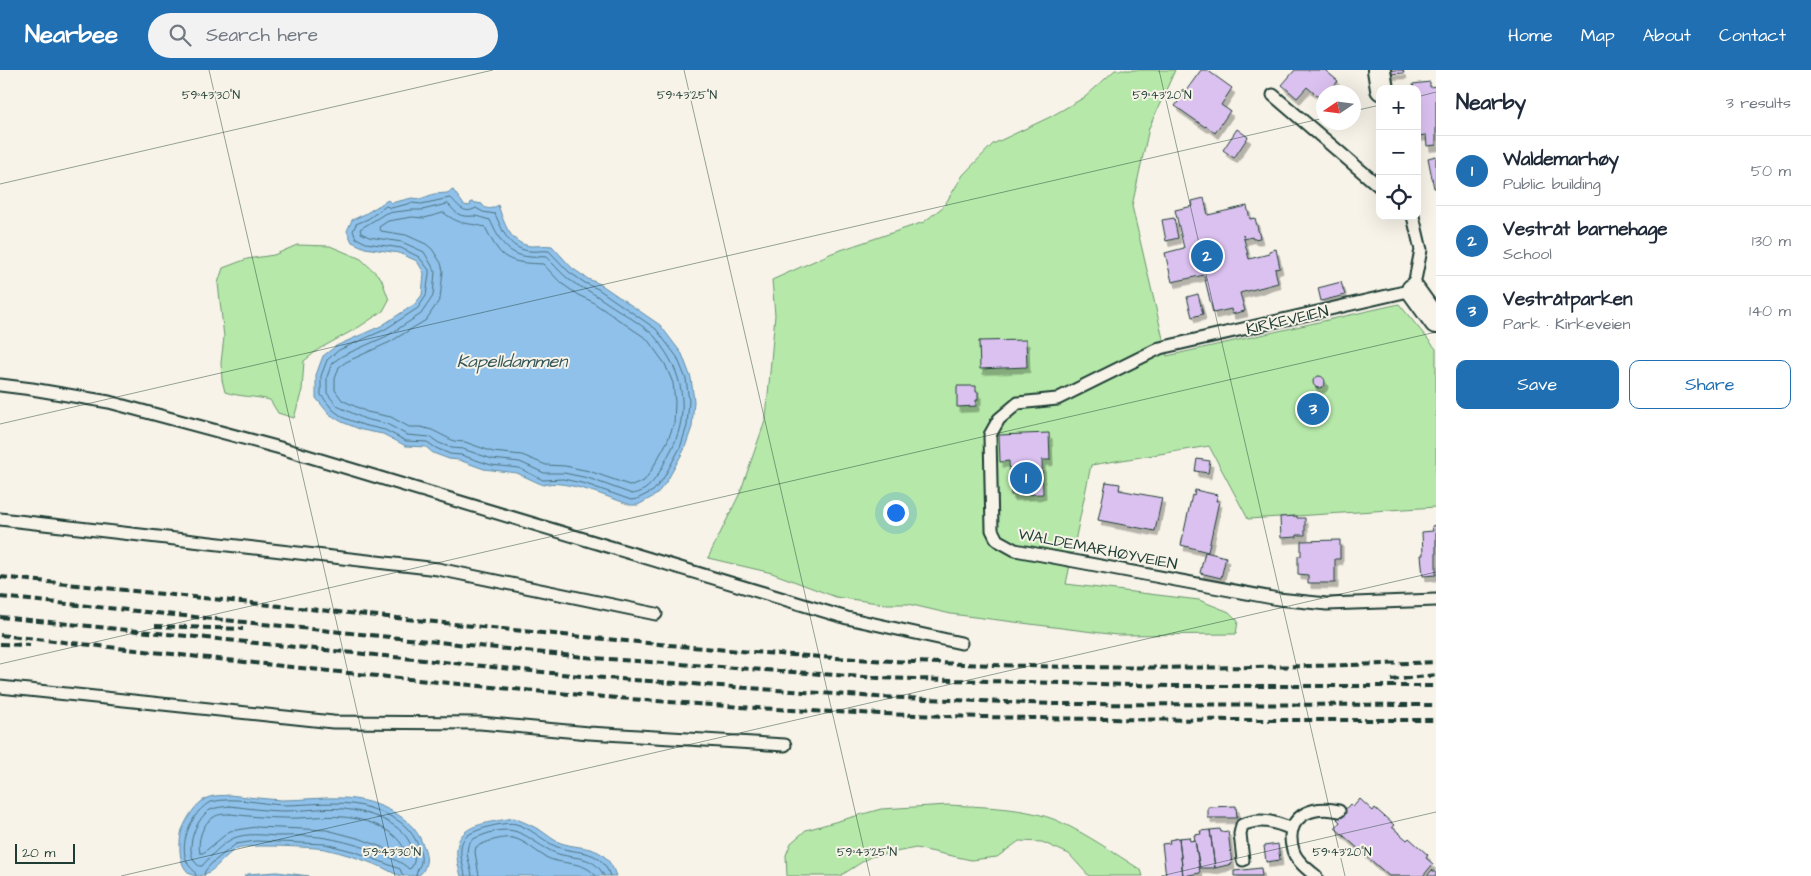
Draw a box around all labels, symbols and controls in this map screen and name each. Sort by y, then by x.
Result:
search box [148,13,498,58]
text: Nearbee [25,18,118,52]
icon: search [166,21,194,49]
text: Search here [206,22,318,49]
text: Home [1508,23,1553,48]
text: Map [1581,23,1615,48]
text: About [1643,23,1691,48]
text: Contact [1719,23,1786,48]
north arrow [1316,85,1361,130]
map controls [1376,85,1421,220]
button: + [1376,85,1421,130]
text: 59°43'30"N [182,87,241,104]
text: 59°43'25"N [657,87,717,104]
text: 59°43'20"N [1133,87,1192,104]
text: Nearby [1456,88,1526,117]
text: 3 results [1726,92,1791,114]
button: − [1376,130,1421,175]
text: Waldemarhøy [1503,146,1619,173]
text: 1 [1471,160,1473,182]
text: 50 m [1751,160,1791,182]
text: Public building [1503,173,1601,195]
button: locate [1376,175,1421,220]
text: Vestråt barnehage [1503,216,1668,243]
text: 2 [1467,230,1477,252]
text: 130 m [1752,230,1791,252]
pin: 2 [1191,237,1223,275]
text: School [1503,243,1552,265]
text: Vestråtparken [1503,286,1632,313]
street label: KIRKEVEIEN [1244,300,1331,340]
text: 3 [1468,300,1476,322]
text: 140 m [1749,300,1791,322]
text: Park · Kirkeveien [1503,313,1631,335]
water label: Kapelldammen [457,349,569,374]
button: Save [1456,360,1619,409]
button: Share [1629,360,1791,409]
pin: 3 [1297,390,1329,428]
pin: 1 [1010,459,1042,497]
your location [883,500,909,526]
street label: WALDEMARHØYVEIEN [1016,523,1179,575]
scale bar [15,841,75,864]
text: 20 m [22,843,55,863]
text: 59°43'30"N [363,844,422,861]
text: 59°43'25"N [837,844,897,861]
text: 59°43'20"N [1313,844,1372,861]

